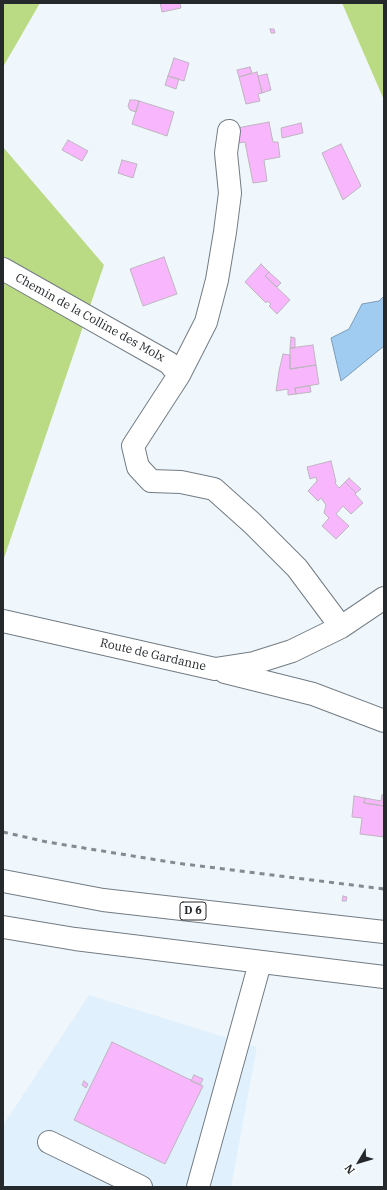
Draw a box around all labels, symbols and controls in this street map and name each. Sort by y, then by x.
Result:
street label: Chemin de la Colline des Molx [13,271,167,365]
street label: Route de Gardanne [99,636,207,674]
road number: D 6 [180,902,206,920]
north arrow [339,1142,379,1182]
text: N [341,1162,358,1177]

